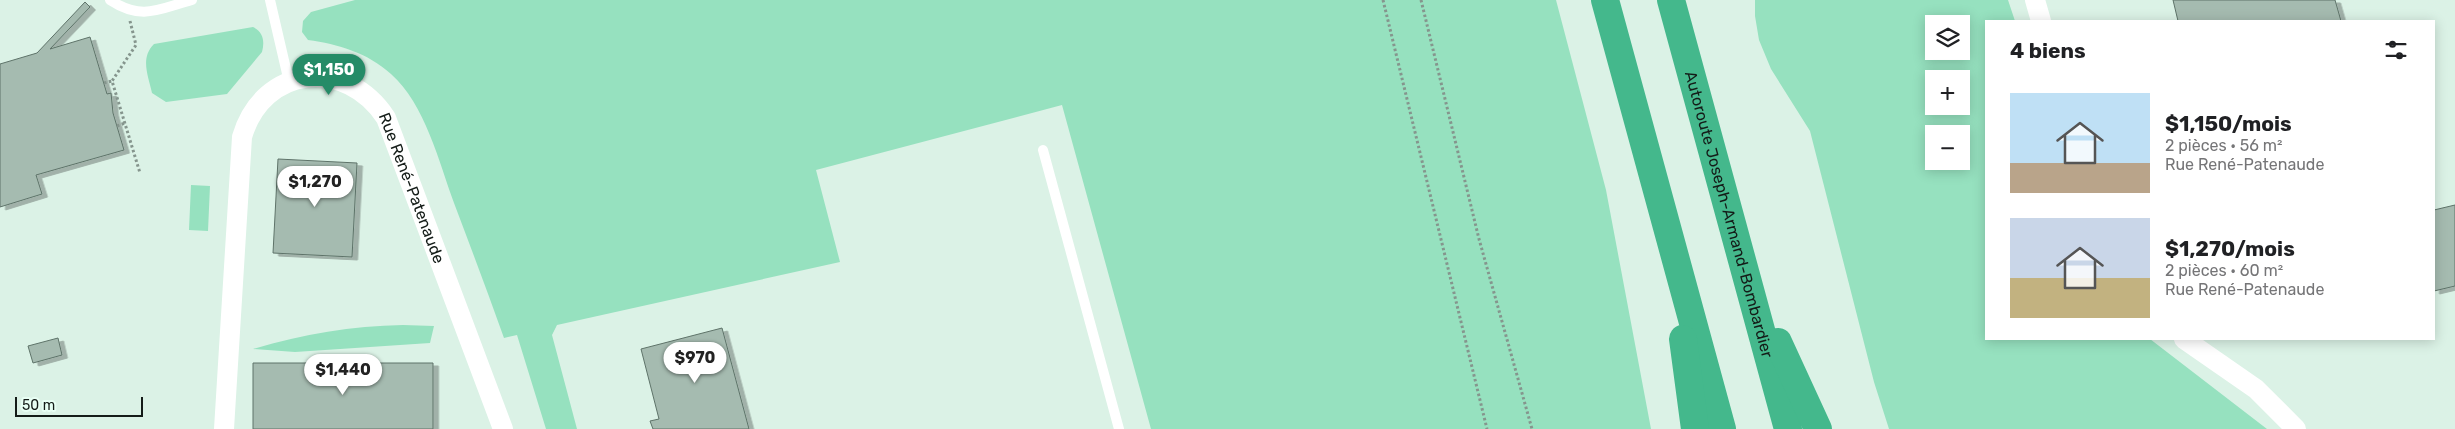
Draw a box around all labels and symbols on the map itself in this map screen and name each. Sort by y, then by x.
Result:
pin: $1,150 [288,54,370,96]
street label: Autoroute Joseph-Armand-Bombardier [1681,69,1778,360]
street label: Rue René-Patenaude [375,110,449,266]
pin: $1,270 [274,166,356,208]
pin: $970 [665,342,725,384]
pin: $1,440 [302,354,384,396]
scale bar [15,394,142,417]

